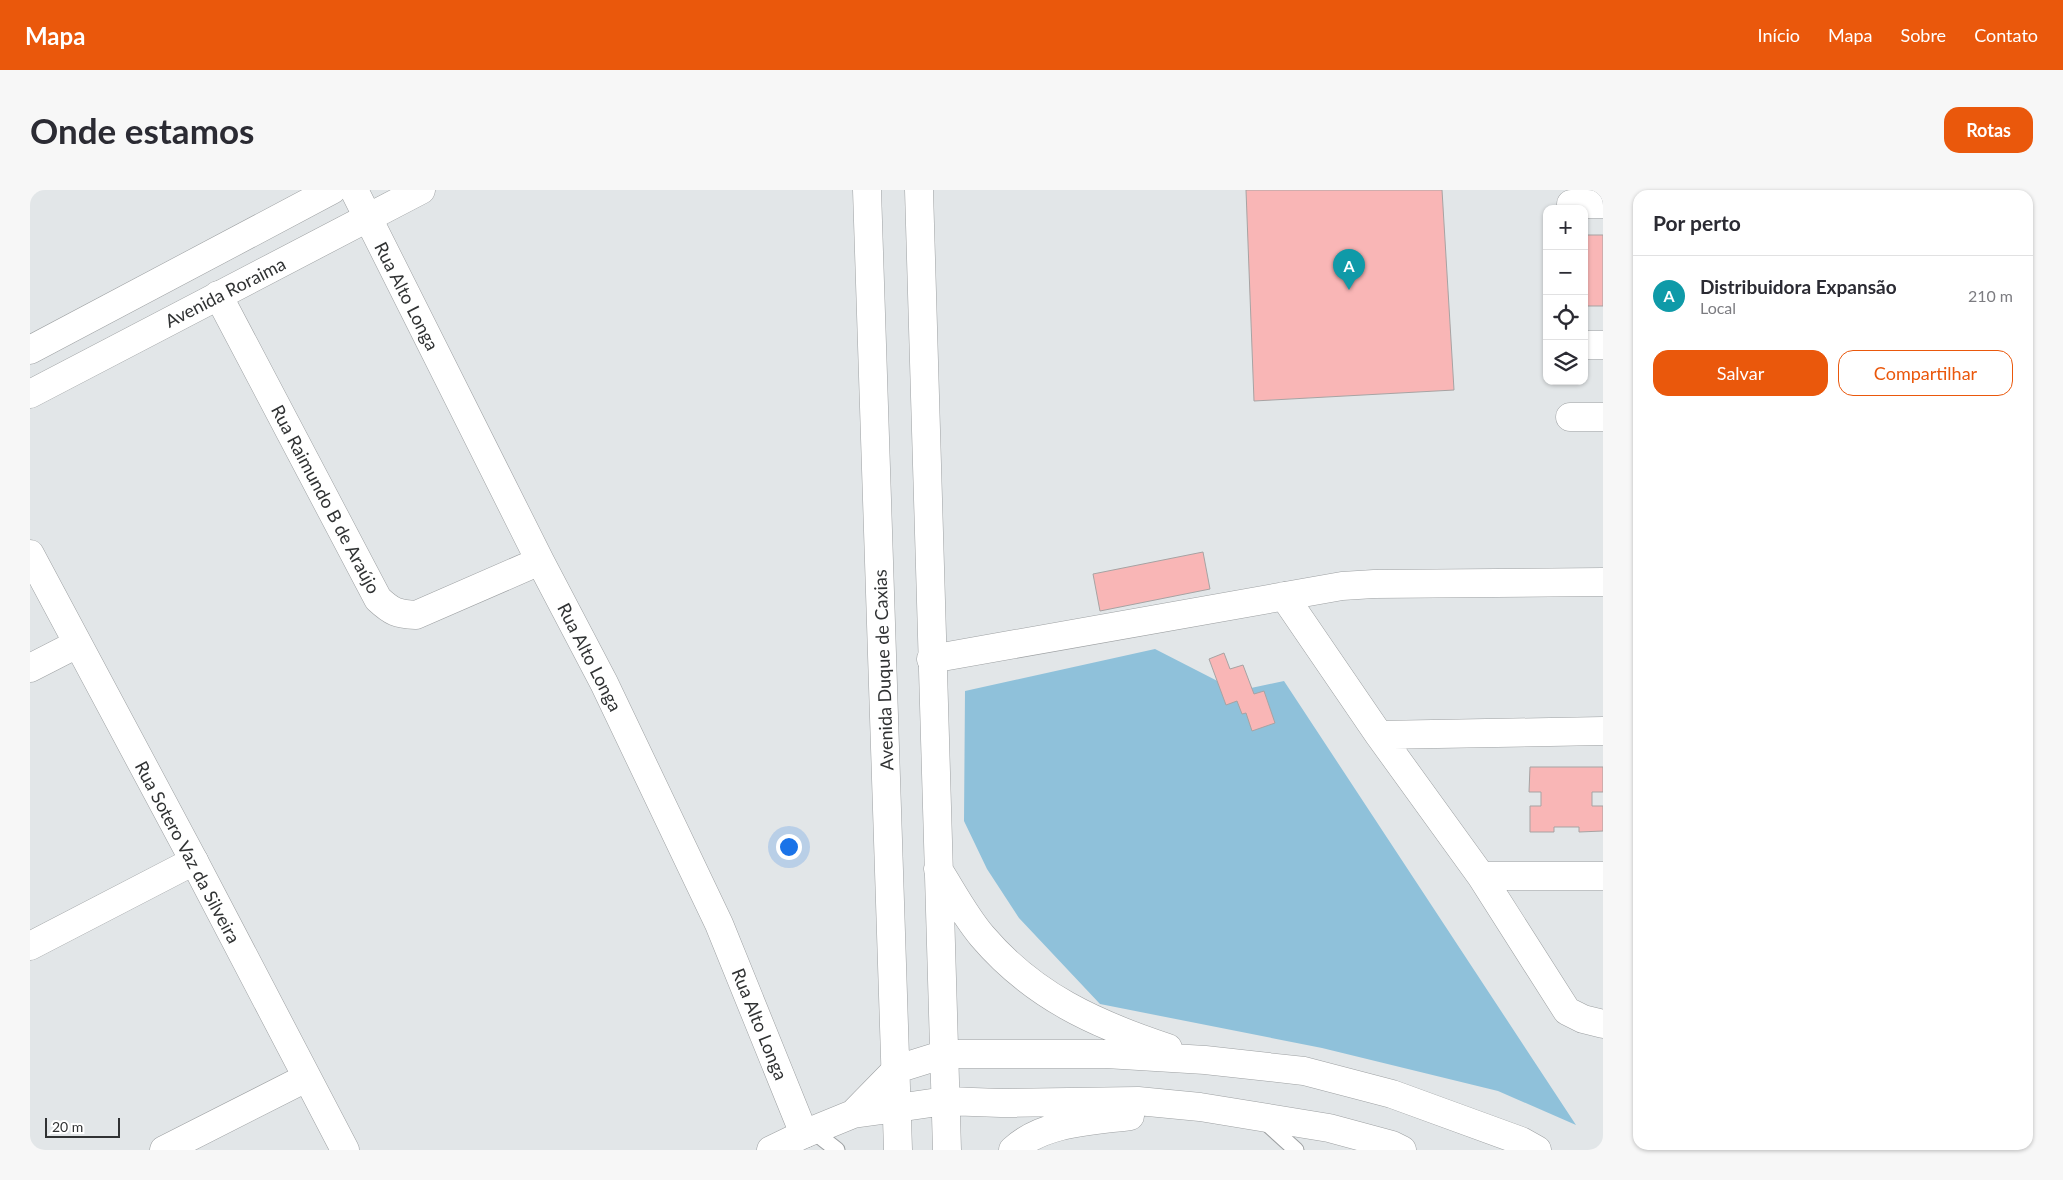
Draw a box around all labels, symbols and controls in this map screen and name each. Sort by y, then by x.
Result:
text: Mapa [25,21,85,50]
text: Início [1758,24,1800,46]
text: Mapa [1828,24,1872,46]
text: Sobre [1900,24,1946,46]
text: Contato [1974,24,2038,46]
button: Rotas [1944,107,2033,153]
text: Onde estamos [30,109,254,151]
map controls [1543,205,1588,385]
button: + [1543,205,1588,250]
text: Por perto [1653,210,1741,235]
street label: Rua Alto Longa [370,238,444,354]
pin: A [1333,249,1365,290]
button: − [1543,250,1588,295]
street label: Avenida Roraima [161,252,289,332]
text: Distribuidora Expansão [1700,275,1897,298]
text: A [1663,286,1675,305]
text: 210 m [1968,286,2013,305]
button: locate [1543,295,1588,340]
text: Local [1700,298,1736,317]
button: layers [1543,340,1588,385]
button: Salvar [1653,350,1828,396]
button: Compartilhar [1838,350,2013,396]
street label: Rua Raimundo B de Araújo [267,401,385,597]
street label: Avenida Duque de Caxias [868,569,898,771]
street label: Rua Alto Longa [553,599,627,715]
street label: Rua Sotero Vaz da Silveira [131,757,245,947]
your location [776,834,802,860]
street label: Rua Alto Longa [728,965,792,1083]
scale bar [45,1115,120,1138]
text: 20 m [52,1118,83,1135]

